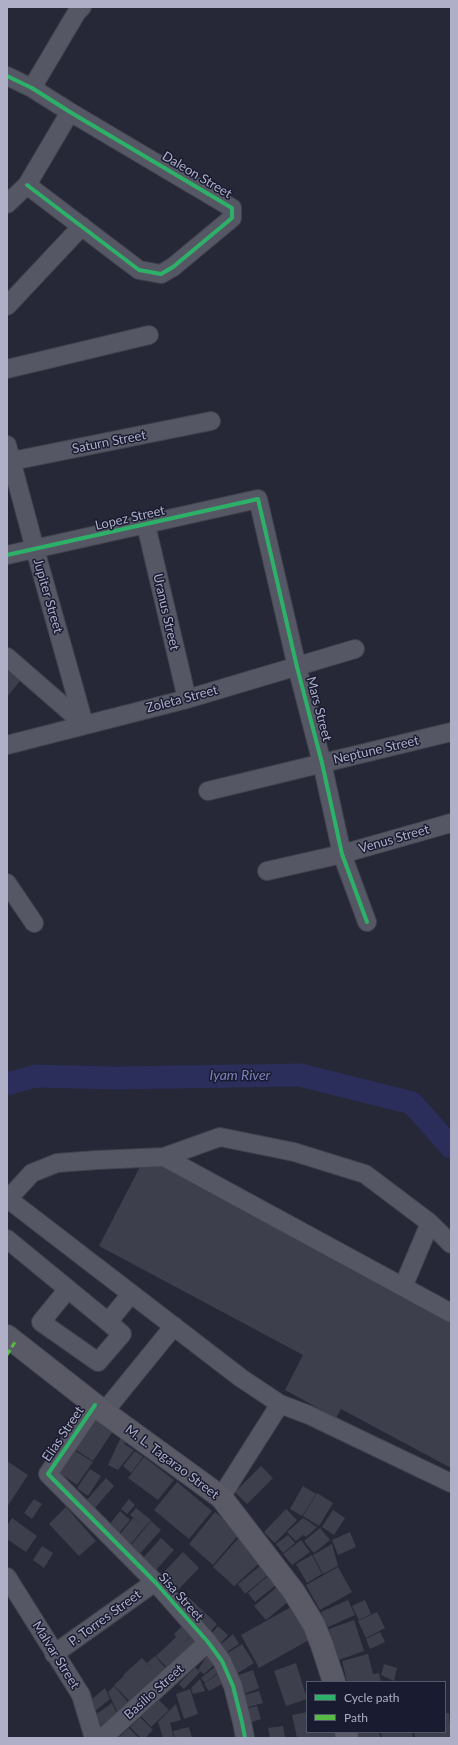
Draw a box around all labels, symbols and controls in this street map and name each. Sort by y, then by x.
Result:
street label: Daleon Street [159,148,235,202]
street label: Saturn Street [71,427,147,457]
street label: Lopez Street [94,502,166,534]
street label: Jupiter Street [30,557,66,635]
street label: Uranus Street [150,572,182,652]
street label: Mars Street [303,675,335,743]
street label: Zoleta Street [145,682,219,716]
street label: Neptune Street [332,733,420,767]
street label: Venus Street [357,822,431,856]
water label: Iyam River [210,1067,270,1083]
street label: Elias Street [39,1403,87,1465]
street label: M. L. Tagarao Street [122,1422,222,1502]
street label: Sisa Street [155,1570,207,1624]
street label: P. Torres Street [66,1587,144,1649]
street label: Malvar Street [29,1618,83,1692]
street label: Basilio Street [121,1661,187,1723]
legend [306,1681,446,1733]
text: Cycle path [344,1690,399,1705]
text: Path [344,1710,368,1725]

